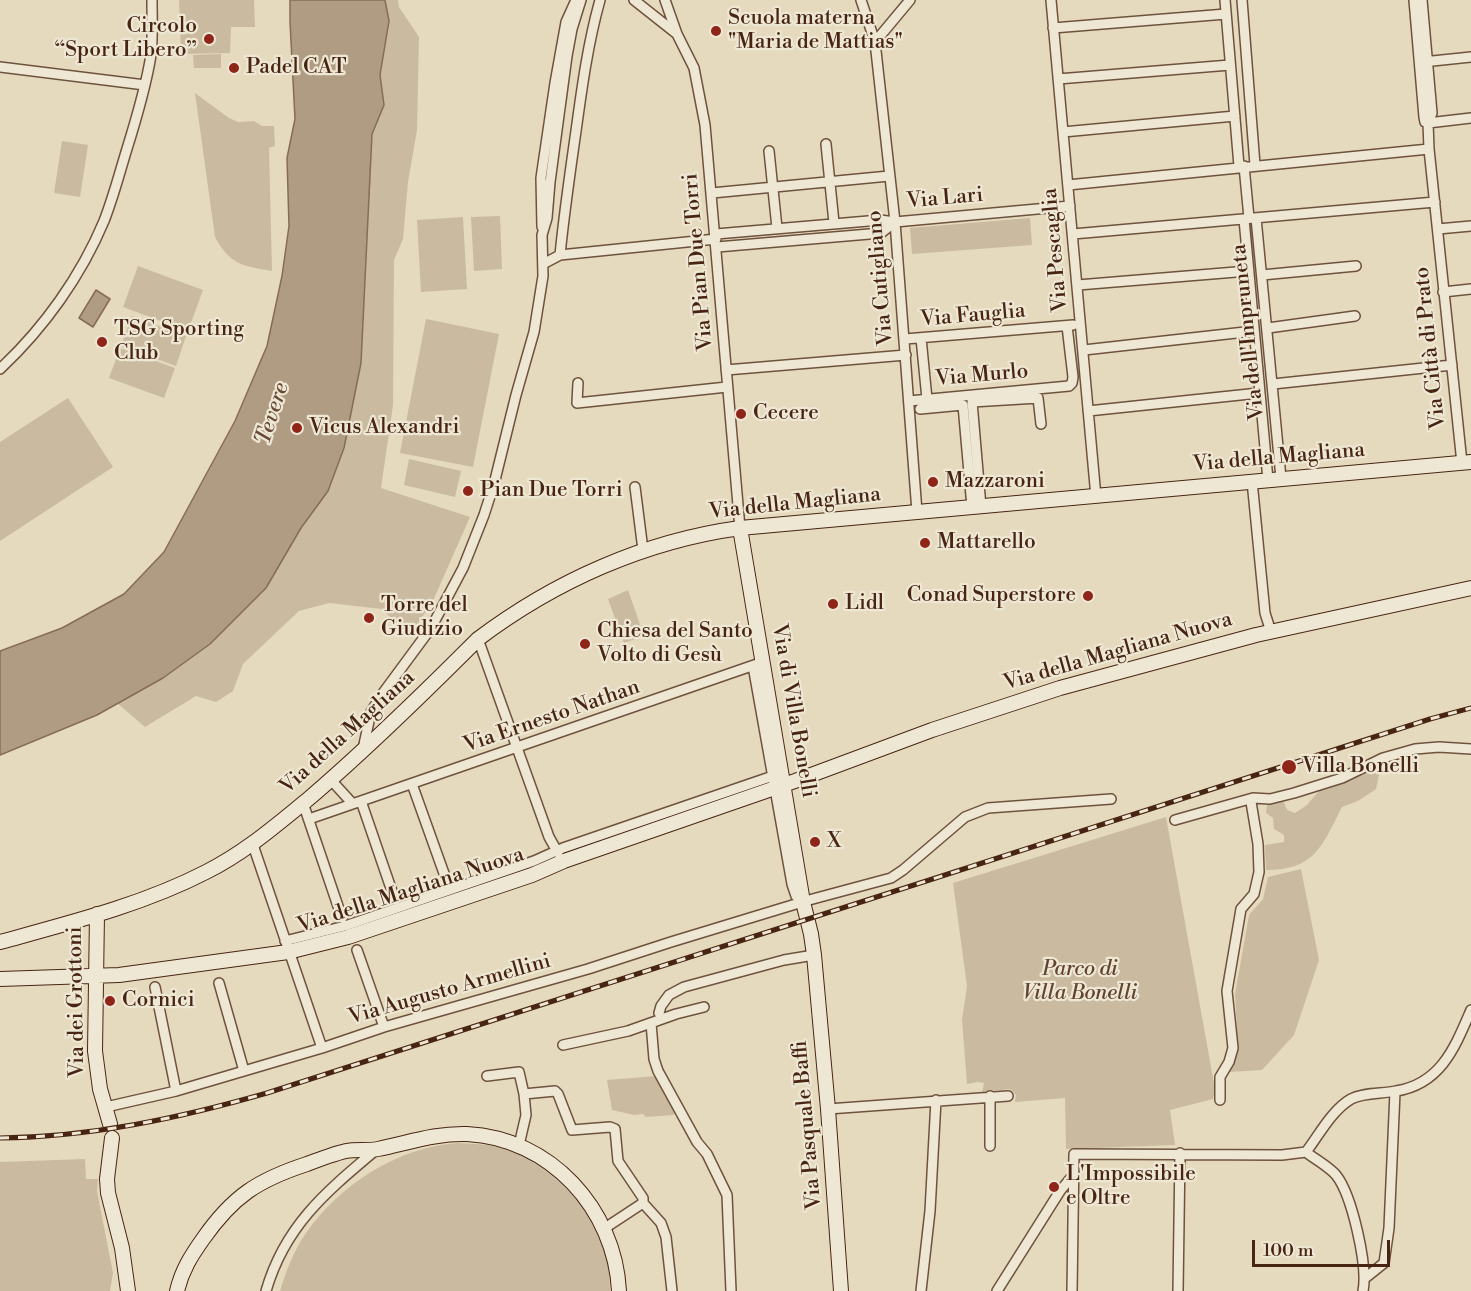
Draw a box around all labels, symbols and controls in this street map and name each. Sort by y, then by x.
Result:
place label: Scuola materna "Maria de Mattias" [728,6,903,56]
place label: Circolo “Sport Libero” [55,14,197,64]
marker: Scuola materna "Maria de Mattias" [709,24,723,38]
marker: Circolo “Sport Libero” [202,32,216,46]
place label: Padel CAT [246,55,347,81]
marker: Padel CAT [227,61,241,75]
street label: Via Pian Due Torri [679,172,719,352]
street label: Via Lari [906,183,984,215]
street label: Via Pescaglia [1038,187,1074,313]
street label: Via Cutigliano [863,209,899,347]
street label: Via dell'Impruneta [1227,243,1271,421]
street label: Via Città di Prato [1410,266,1452,430]
street label: Via Fauglia [919,299,1027,333]
place label: TSG Sporting Club [114,317,244,367]
marker: TSG Sporting Club [95,335,109,349]
street label: Via Murlo [935,359,1029,393]
water label: Tevere [251,380,295,448]
place label: Cecere [753,401,819,427]
marker: Cecere [734,407,748,421]
place label: Vicus Alexandri [309,415,460,441]
marker: Vicus Alexandri [290,421,304,435]
street label: Via della Magliana [1192,438,1366,478]
place label: Mazzaroni [945,469,1045,495]
marker: Mazzaroni [926,475,940,489]
place label: Pian Due Torri [480,478,623,504]
street label: Via della Magliana [708,482,882,526]
marker: Pian Due Torri [461,484,475,498]
place label: Mattarello [937,530,1036,556]
marker: Mattarello [918,536,932,550]
place label: Conad Superstore [907,583,1076,609]
marker: Conad Superstore [1081,589,1095,603]
place label: Lidl [845,591,884,617]
place label: Torre del Giudizio [381,593,468,643]
marker: Lidl [826,597,840,611]
street label: Via della Magliana Nuova [1001,607,1235,697]
marker: Torre del Giudizio [362,611,376,625]
place label: Chiesa del Santo Volto di Gesù [597,619,753,669]
street label: Via di Villa Bonelli [765,622,821,800]
marker: Chiesa del Santo Volto di Gesù [578,637,592,651]
street label: Via della Magliana [275,666,421,800]
street label: Via Ernesto Nathan [461,675,643,759]
place label: Villa Bonelli [1302,754,1419,780]
marker: Villa Bonelli [1280,758,1298,776]
place label: X [827,829,841,855]
marker: X [808,835,822,849]
street label: Via della Magliana Nuova [295,842,527,940]
street label: Via dei Grottoni [63,926,91,1078]
street label: Via Augusto Armellini [346,949,554,1031]
park label: Parco di Villa Bonelli [1023,957,1137,1007]
place label: Cornici [122,988,195,1014]
marker: Cornici [103,994,117,1008]
street label: Via Pasquale Baffi [788,1039,828,1211]
place label: L'Impossibile e Oltre [1066,1162,1196,1212]
marker: L'Impossibile e Oltre [1047,1180,1061,1194]
scale bar [1255,1228,1393,1266]
text: 100 m [1263,1239,1314,1262]

